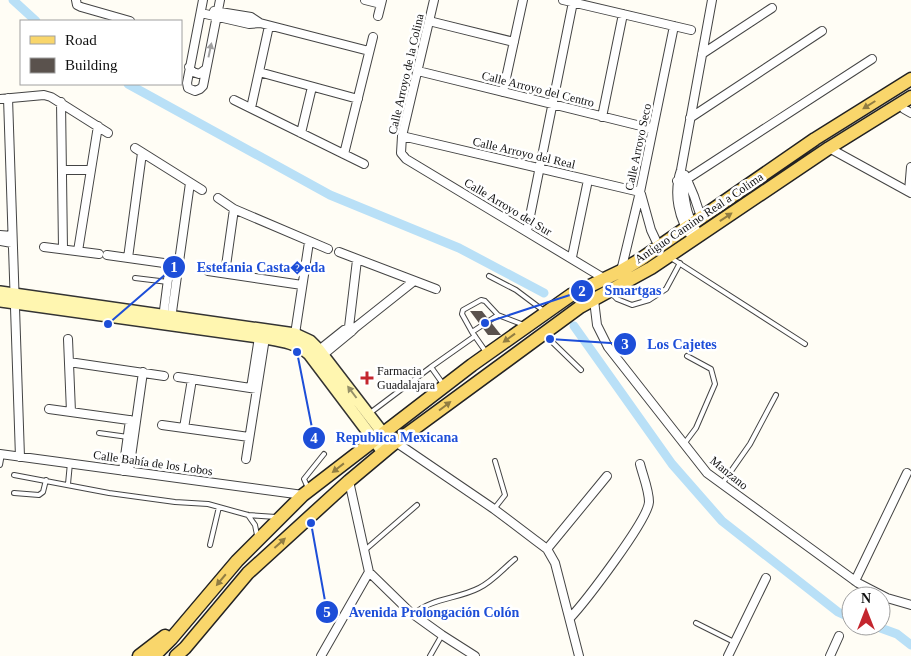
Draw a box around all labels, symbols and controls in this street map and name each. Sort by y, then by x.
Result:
street label: Calle Arroyo de la Colina [385,12,427,136]
legend [20,20,182,85]
text: Road [65,32,97,48]
one-way arrow [206,42,214,57]
text: Building [65,57,118,73]
street label: Calle Arroyo del Centro [480,68,596,110]
one-way arrow [863,100,876,109]
street label: Calle Arroyo Seco [622,102,654,192]
street label: Calle Arroyo del Real [471,134,577,172]
street label: Antiguo Camino Real a Colima [632,169,766,266]
street label: Calle Arroyo del Sur [462,175,554,239]
one-way arrow [719,212,733,222]
callout: Estefania Casta�eda [162,252,335,281]
text: 1 [170,259,178,275]
text: Estefania Casta�eda [197,260,325,275]
callout: Smartgas [569,276,671,305]
text: 2 [578,283,586,299]
text: Smartgas [605,283,662,298]
callout: Los Cajetes [612,329,727,358]
one-way arrow [503,333,516,343]
text: 3 [621,336,629,352]
text: Los Cajetes [647,337,717,352]
place label: Farmacia Guadalajara [377,364,436,392]
marker: Farmacia Guadalajara [361,372,373,384]
one-way arrow [347,385,357,399]
one-way arrow [438,401,452,411]
callout: Republica Mexicana [301,423,469,452]
text: 4 [310,430,318,446]
text: Republica Mexicana [336,430,458,445]
street label: Calle Bahía de los Lobos [92,448,214,478]
street label: Manzano [707,454,751,492]
one-way arrow [331,463,345,473]
one-way arrow [274,537,286,549]
one-way arrow [216,574,227,586]
north arrow [841,586,891,636]
text: N [861,591,871,606]
callout: Avenida Prolongación Colón [314,598,530,627]
text: 5 [323,604,331,620]
text: Avenida Prolongación Colón [349,605,520,620]

